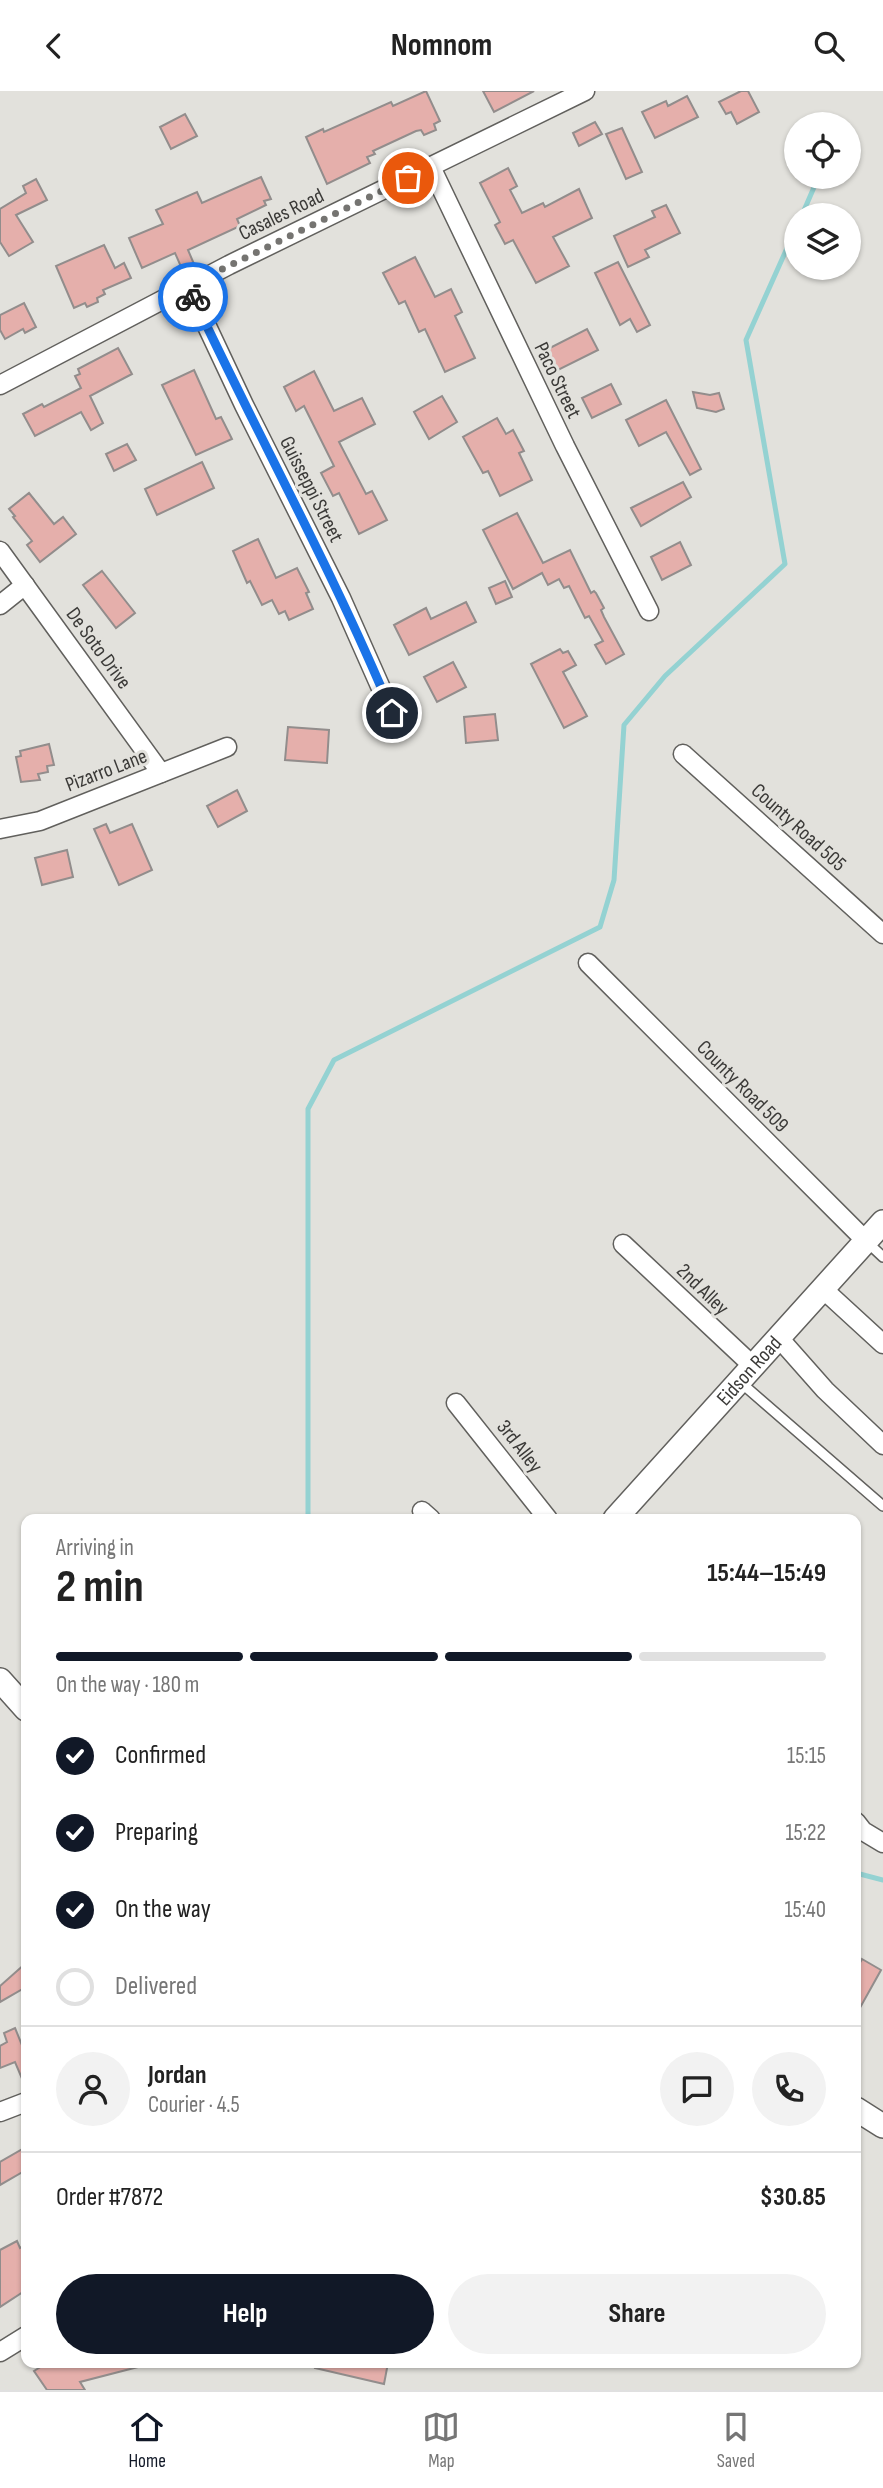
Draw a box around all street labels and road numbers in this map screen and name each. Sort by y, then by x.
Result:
street label: Casales Road [235,183,328,246]
street label: Paco Street [528,338,587,422]
street label: Guisseppi Street [274,432,349,546]
street label: De Soto Drive [61,603,137,694]
street label: Pizarro Lane [62,743,151,797]
street label: County Road 505 [746,778,851,876]
street label: County Road 509 [691,1035,794,1138]
street label: 2nd Alley [671,1258,734,1320]
street label: Eidson Road [712,1331,787,1411]
street label: 3rd Alley [491,1415,548,1478]

